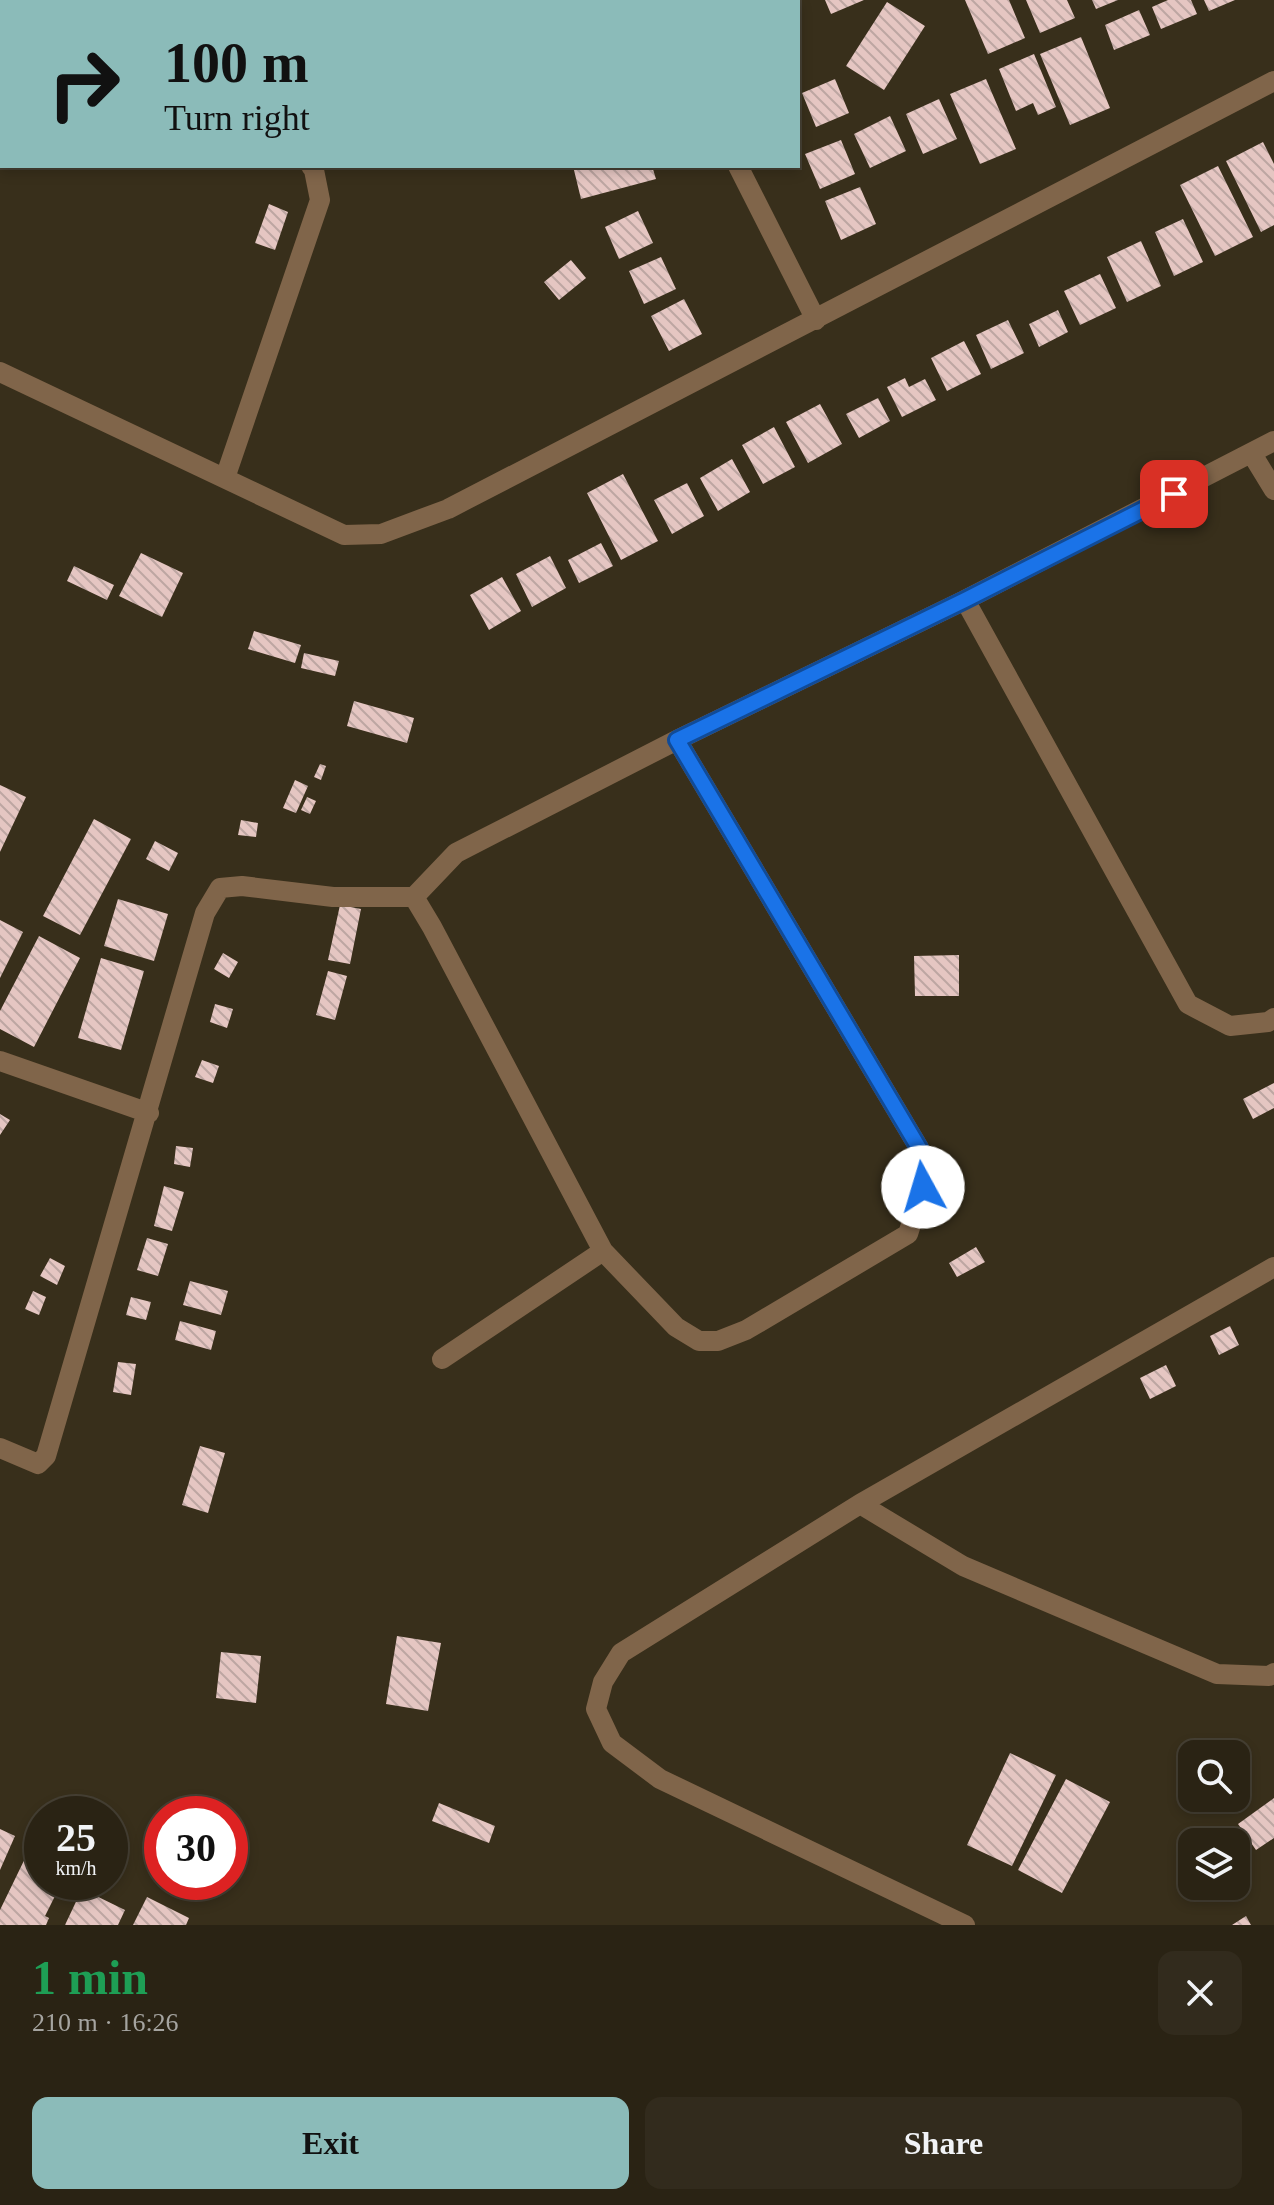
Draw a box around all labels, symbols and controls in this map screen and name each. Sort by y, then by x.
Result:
icon: right [32,32,136,136]
text: 100 m [164,32,309,94]
text: Turn right [164,98,310,138]
pin [1140,460,1208,528]
icon: arrive [1152,472,1196,516]
position arrow [881,1145,965,1229]
map controls [1178,1740,1250,1900]
button: search [1178,1740,1250,1812]
speed limit sign: 30 [144,1796,248,1900]
text: 25 [56,1815,96,1860]
button: layers [1178,1828,1250,1900]
text: km/h [55,1857,97,1879]
text: 1 min [32,1951,148,2004]
button: close [1158,1951,1242,2035]
text: 210 m · 16:26 [32,2008,179,2037]
button: Exit [32,2097,629,2189]
button: Share [645,2097,1242,2189]

